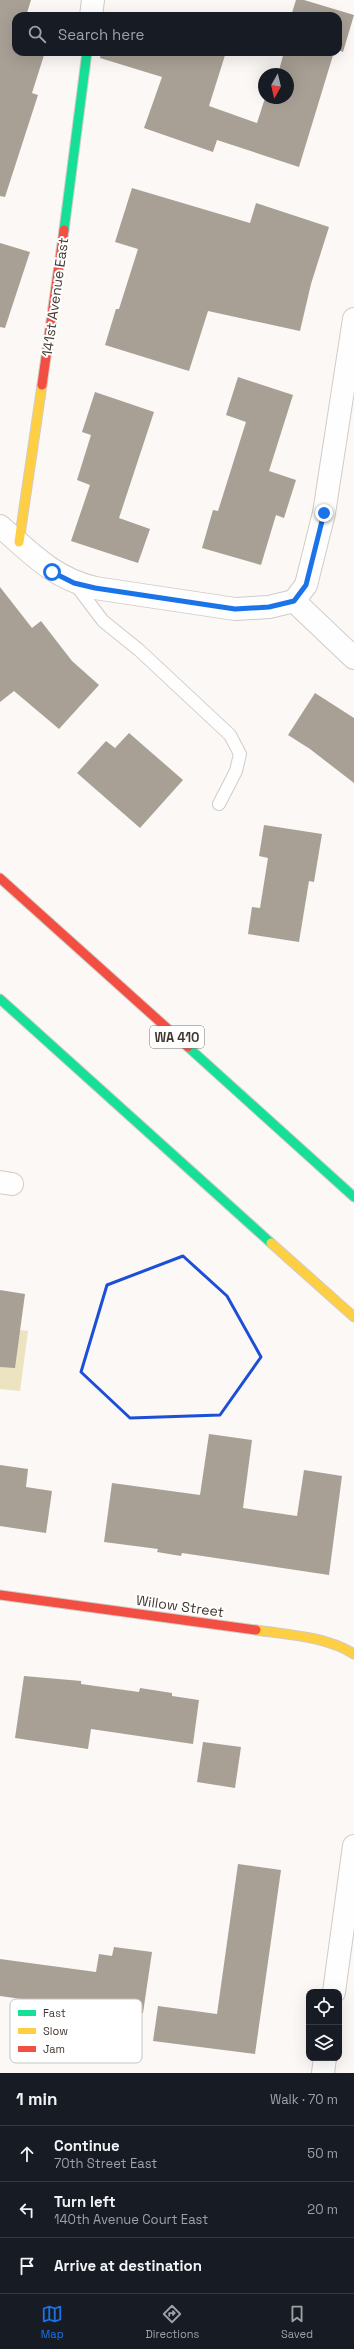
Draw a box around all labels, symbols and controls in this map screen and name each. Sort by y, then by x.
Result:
search box [12,12,342,56]
icon: search [26,23,48,45]
text: Search here [58,25,144,44]
north arrow [258,68,294,104]
street label: 141st Avenue East [38,236,72,358]
route end [315,504,333,522]
route start [43,563,61,581]
road number: WA 410 [150,1026,204,1048]
street label: Willow Street [135,1591,225,1621]
map controls [306,1989,342,2061]
button: locate [306,1989,342,2025]
legend [10,1999,142,2063]
text: Fast [43,2006,66,2020]
text: Slow [43,2024,68,2038]
button: layers [306,2025,342,2061]
text: Jam [43,2042,65,2056]
text: 1 min [16,2088,58,2110]
text: Walk · 70 m [270,2091,338,2108]
text: Continue [54,2136,120,2155]
icon: ahead [16,2143,38,2165]
text: 50 m [307,2145,338,2162]
text: 70th Street East [54,2155,157,2172]
text: Turn left [54,2192,116,2211]
icon: left [16,2199,38,2221]
text: 20 m [307,2201,338,2218]
text: 140th Avenue Court East [54,2211,208,2228]
icon: arrive [16,2255,38,2277]
text: Arrive at destination [54,2256,202,2275]
tab: Map [41,2303,64,2341]
tab: Directions [145,2303,199,2341]
tab: Saved [281,2303,313,2341]

